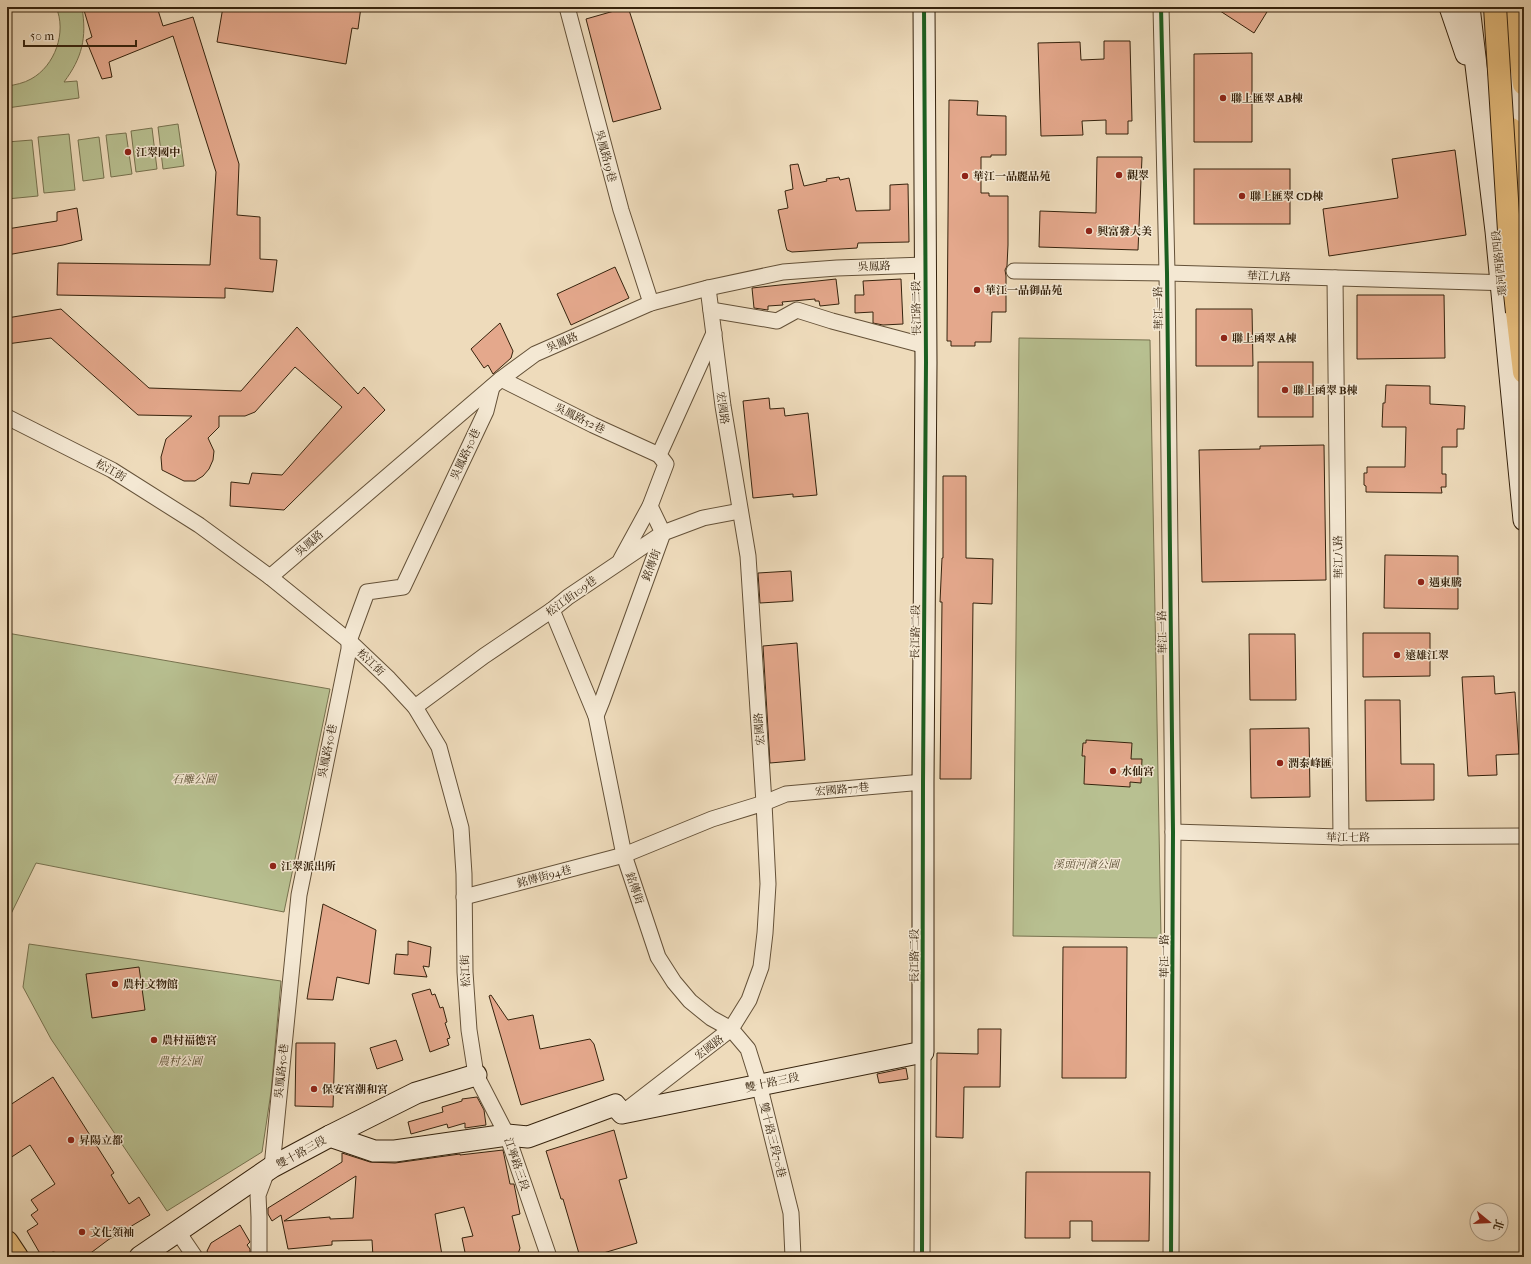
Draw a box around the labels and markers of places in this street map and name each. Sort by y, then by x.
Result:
place label: 聯上匯翠 AB棟 [1231,92,1303,105]
marker: 聯上匯翠 AB棟 [1218,93,1228,103]
place label: 江翠國中 [136,146,180,159]
marker: 江翠國中 [123,147,133,157]
place label: 觀翠 [1127,169,1149,182]
place label: 華江一品麗品苑 [973,170,1051,183]
marker: 觀翠 [1114,170,1124,180]
marker: 華江一品麗品苑 [960,171,970,181]
place label: 聯上匯翠 CD棟 [1250,190,1323,203]
marker: 聯上匯翠 CD棟 [1237,191,1247,201]
place label: 興富發大美 [1097,225,1152,238]
marker: 興富發大美 [1084,226,1094,236]
place label: 華江一品御品苑 [985,284,1063,297]
marker: 華江一品御品苑 [972,285,982,295]
place label: 聯上函翠 A棟 [1232,332,1297,345]
marker: 聯上函翠 A棟 [1219,333,1229,343]
place label: 聯上函翠 B棟 [1293,384,1358,397]
marker: 聯上函翠 B棟 [1280,385,1290,395]
place label: 遇東騰 [1429,576,1462,589]
marker: 遇東騰 [1416,577,1426,587]
place label: 遠雄江翠 [1405,649,1449,662]
marker: 遠雄江翠 [1392,650,1402,660]
place label: 潤泰峰匯 [1288,757,1332,770]
marker: 潤泰峰匯 [1275,758,1285,768]
place label: 水仙宮 [1121,765,1154,778]
marker: 水仙宮 [1108,766,1118,776]
place label: 江翠派出所 [281,860,336,873]
marker: 江翠派出所 [268,861,278,871]
place label: 農村文物館 [123,978,178,991]
marker: 農村文物館 [110,979,120,989]
place label: 農村福德宮 [162,1034,217,1047]
marker: 農村福德宮 [149,1035,159,1045]
place label: 保安宮潮和宮 [322,1083,388,1096]
marker: 保安宮潮和宮 [309,1084,319,1094]
place label: 昇陽立都 [79,1134,123,1147]
marker: 昇陽立都 [66,1135,76,1145]
place label: 文化領袖 [90,1226,134,1239]
marker: 文化領袖 [77,1227,87,1237]

